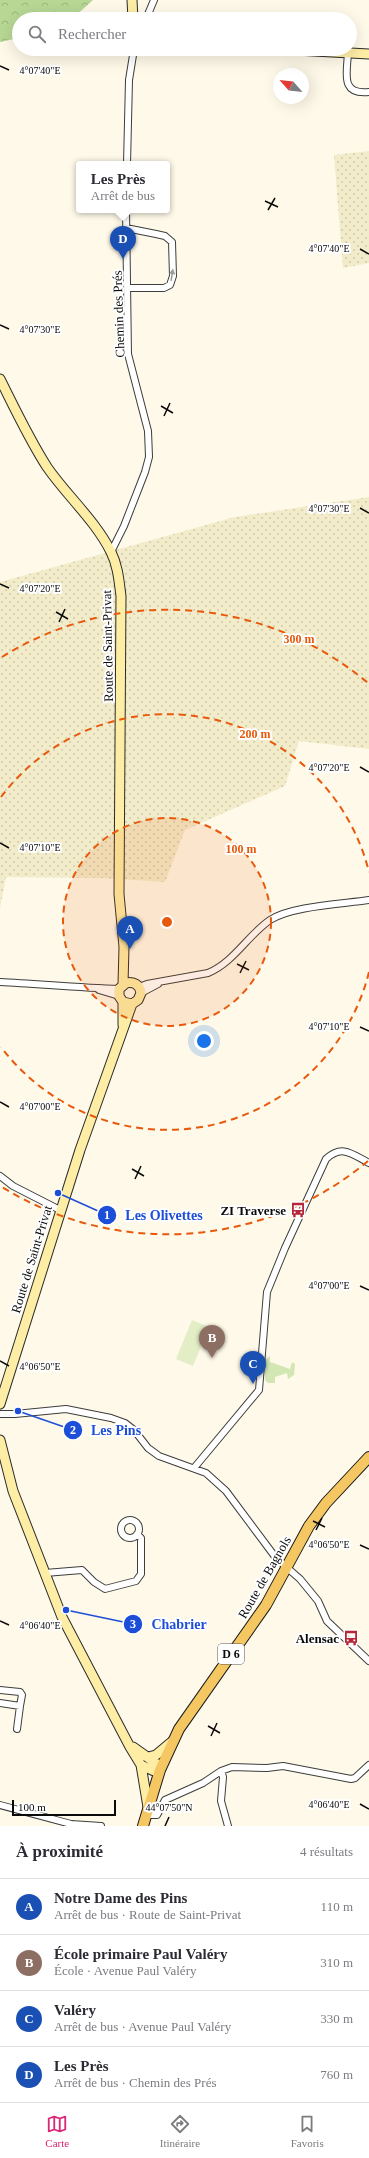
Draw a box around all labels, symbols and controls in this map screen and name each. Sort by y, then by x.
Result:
search box [12,12,357,56]
icon: search [26,23,48,45]
text: Rechercher [58,26,126,42]
text: 4°07'40"E [20,65,61,76]
north arrow [273,68,309,104]
popup [76,161,170,213]
text: Les Près [91,171,145,187]
text: Arrêt de bus [91,188,155,203]
pin: D [110,226,136,259]
text: 4°07'40"E [309,243,350,254]
one-way arrow [169,269,175,281]
street label: Chemin des Prés [109,270,128,358]
text: 4°07'30"E [20,324,61,335]
text: 4°07'30"E [309,503,350,514]
text: 4°07'20"E [20,583,61,594]
street label: Route de Saint-Privat [99,590,116,702]
text: 300 m [284,632,315,646]
text: 200 m [240,727,271,741]
text: 4°07'20"E [309,762,350,773]
text: 4°07'10"E [20,842,61,853]
text: 100 m [226,842,257,856]
centre of rings [160,915,174,929]
pin: A [117,916,143,949]
text: 4°07'10"E [309,1021,350,1032]
your location [194,1031,214,1051]
text: 4°07'00"E [20,1101,61,1112]
bus stop icon: ZI Traverse [289,1201,307,1219]
callout: Les Olivettes [97,1202,211,1228]
street label: Route de Saint-Privat [8,1203,55,1315]
place label: ZI Traverse [220,1203,286,1218]
text: 1 [104,1208,110,1222]
text: Les Olivettes [125,1208,203,1223]
text: 4°07'00"E [309,1280,350,1291]
pin: B [199,1325,225,1358]
pin: C [240,1351,266,1384]
text: 4°06'50"E [20,1361,61,1372]
callout: Les Pins [63,1417,149,1443]
text: 2 [70,1423,76,1437]
text: Les Pins [91,1423,142,1438]
street label: Route de Bagnols [235,1533,294,1621]
text: 4°06'50"E [309,1539,350,1550]
callout: Chabrier [123,1611,214,1637]
text: 3 [130,1617,136,1631]
text: Chabrier [151,1617,207,1632]
text: 4°06'40"E [20,1620,61,1631]
bus stop icon: Alensac [342,1629,360,1647]
place label: Alensac [296,1631,339,1646]
road number: D 6 [218,1644,244,1664]
scale bar [12,1798,116,1817]
text: 4°06'40"E [309,1799,350,1810]
text: 100 m [18,1801,46,1813]
text: 44°07'50"N [145,1802,193,1813]
text: À proximité [16,1842,103,1861]
text: 4 résultats [300,1844,353,1859]
text: Notre Dame des Pins [54,1890,187,1906]
text: A [24,1899,34,1914]
text: 110 m [321,1899,353,1914]
text: Arrêt de bus · Route de Saint-Privat [54,1907,241,1922]
text: École primaire Paul Valéry [54,1946,227,1962]
text: B [25,1955,33,1970]
text: 310 m [320,1955,353,1970]
text: École · Avenue Paul Valéry [54,1963,196,1978]
text: Valéry [54,2002,96,2018]
text: C [24,2011,34,2026]
text: 330 m [320,2011,353,2026]
text: Arrêt de bus · Avenue Paul Valéry [54,2019,231,2034]
text: Les Près [54,2058,109,2074]
text: D [24,2067,34,2082]
text: 760 m [320,2067,353,2082]
text: Arrêt de bus · Chemin des Prés [54,2075,216,2090]
tab: Carte [45,2113,69,2149]
tab: Itinéraire [160,2113,200,2149]
tab: Favoris [291,2113,324,2149]

